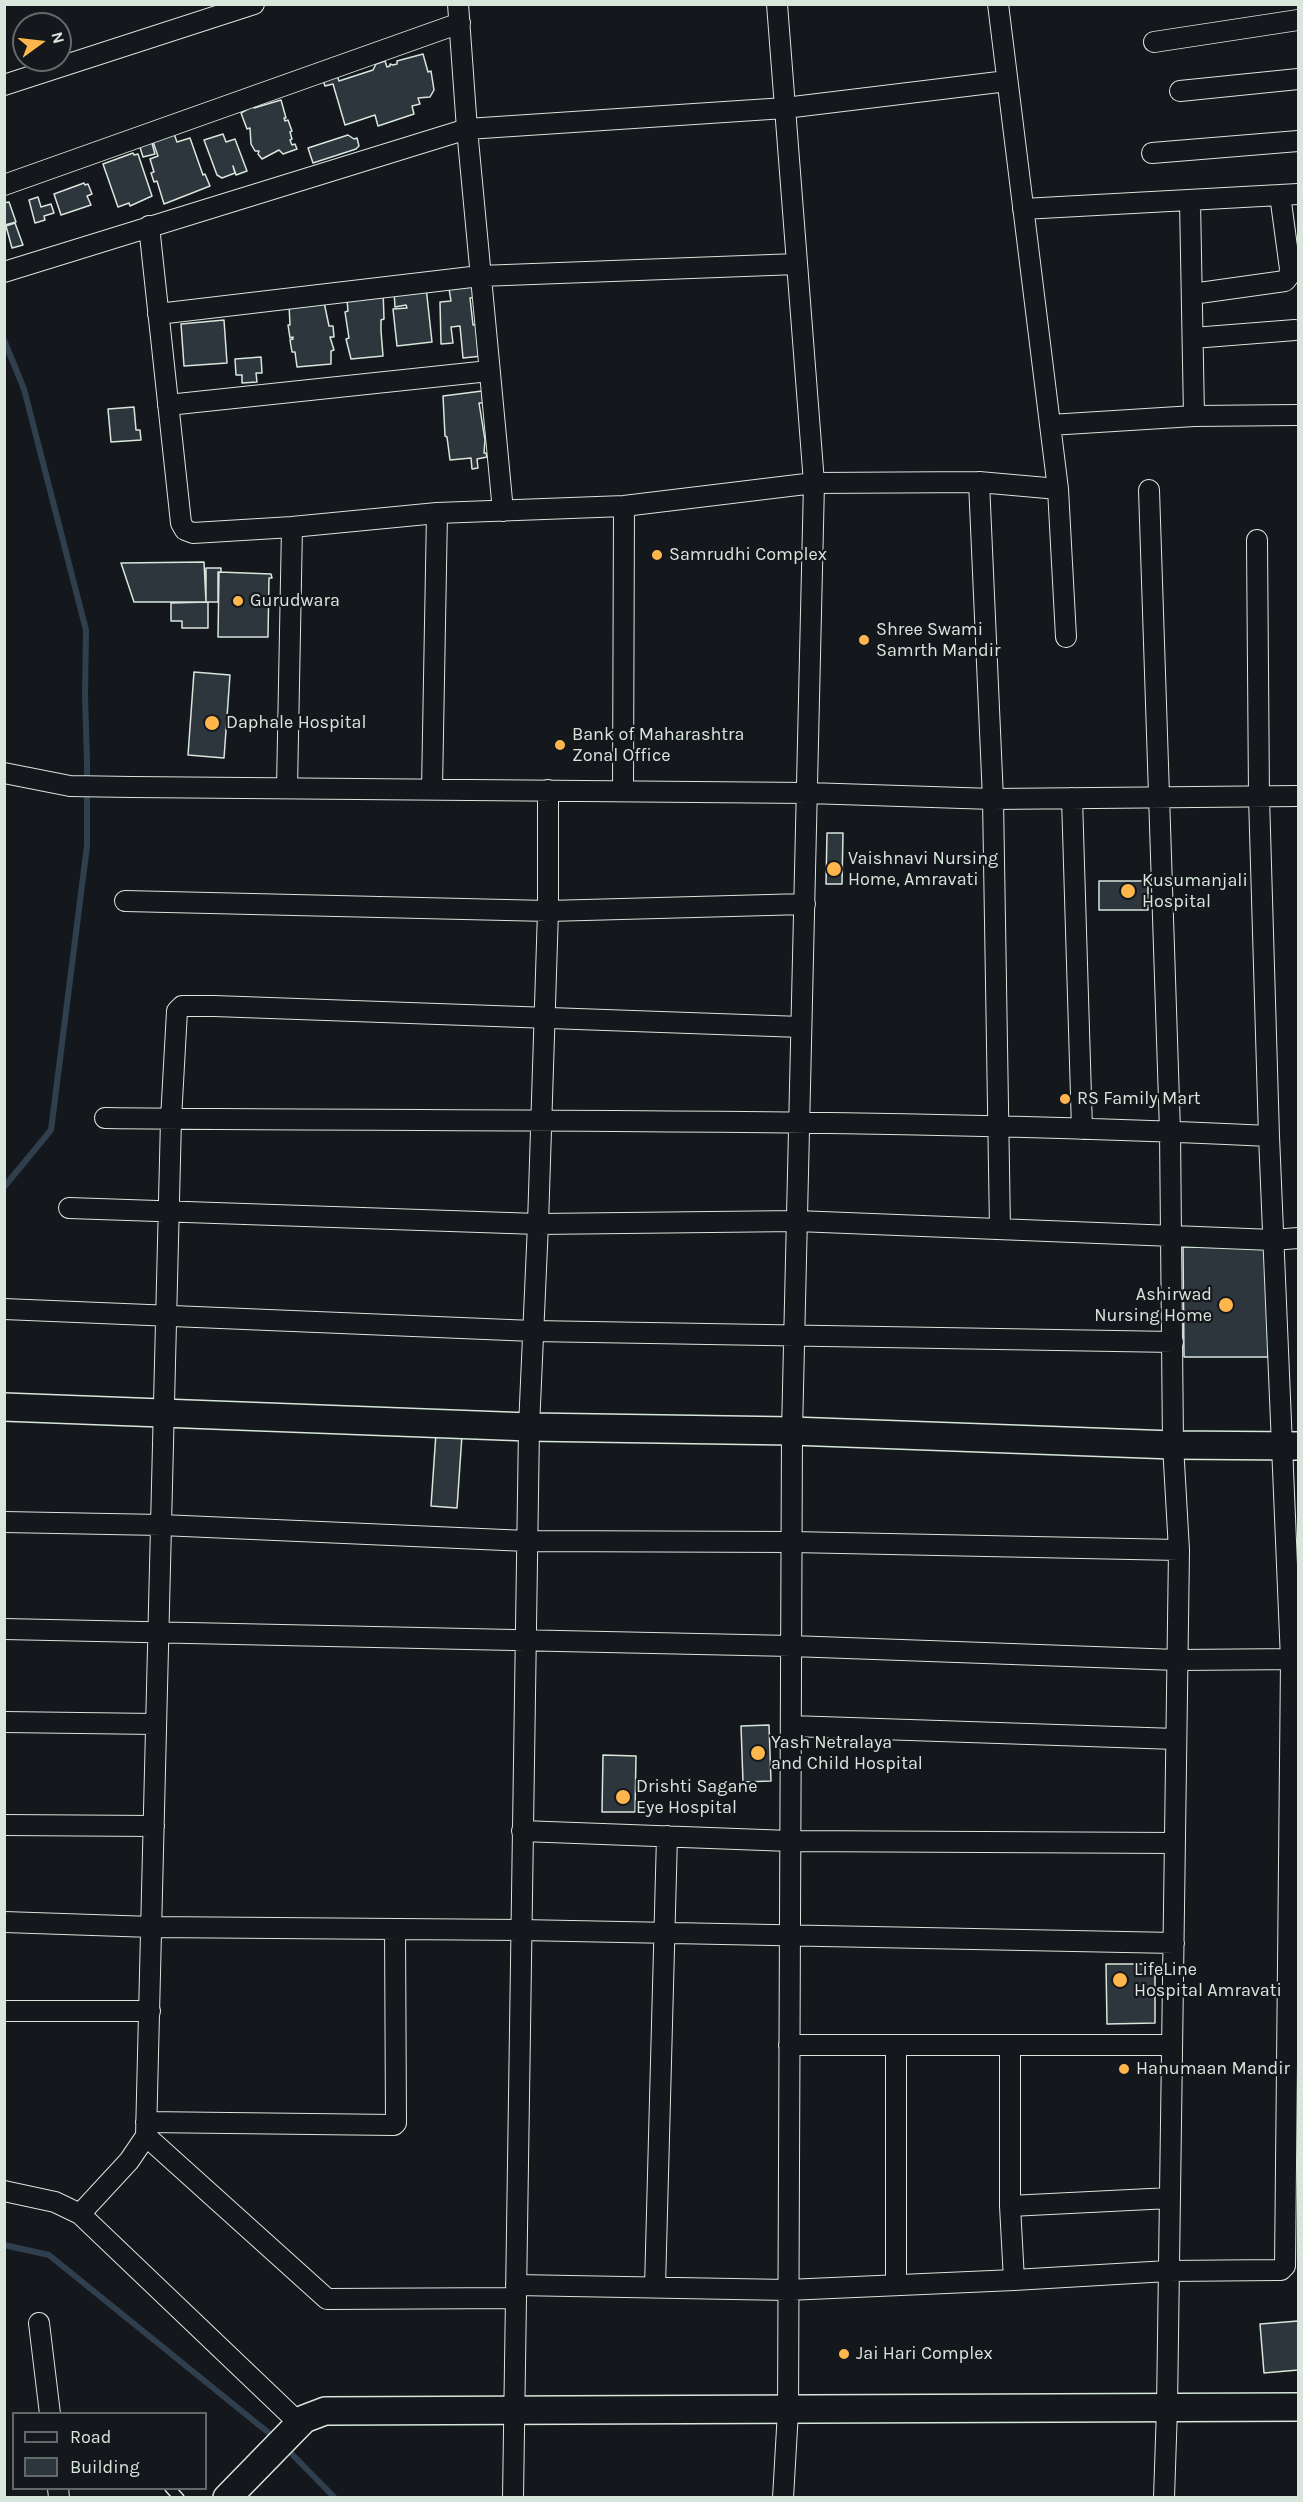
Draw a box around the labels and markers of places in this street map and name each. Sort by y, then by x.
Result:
place label: Samrudhi Complex [669,544,827,566]
marker: Samrudhi Complex [650,548,664,562]
place label: Gurudwara [250,590,340,612]
marker: Gurudwara [231,594,245,608]
place label: Shree Swami Samrth Mandir [876,619,1001,662]
marker: Shree Swami Samrth Mandir [857,633,871,647]
place label: Daphale Hospital [226,712,367,734]
marker: Daphale Hospital [203,714,221,732]
place label: Bank of Maharashtra Zonal Office [572,724,745,766]
marker: Bank of Maharashtra Zonal Office [553,738,567,752]
place label: Vaishnavi Nursing Home, Amravati [848,848,998,890]
marker: Vaishnavi Nursing Home, Amravati [825,860,843,878]
place label: Kusumanjali Hospital [1142,870,1248,912]
marker: Kusumanjali Hospital [1119,882,1137,900]
place label: RS Family Mart [1077,1088,1200,1110]
marker: RS Family Mart [1058,1092,1072,1106]
place label: Ashirwad Nursing Home [1094,1284,1212,1326]
marker: Ashirwad Nursing Home [1217,1296,1235,1314]
place label: Yash Netralaya and Child Hospital [771,1732,923,1774]
marker: Yash Netralaya and Child Hospital [749,1744,767,1762]
place label: Drishti Sagane Eye Hospital [636,1776,757,1818]
marker: Drishti Sagane Eye Hospital [614,1788,632,1806]
place label: LifeLine Hospital Amravati [1134,1959,1282,2002]
marker: LifeLine Hospital Amravati [1111,1971,1129,1989]
place label: Hanumaan Mandir [1136,2058,1290,2080]
marker: Hanumaan Mandir [1117,2062,1131,2076]
place label: Jai Hari Complex [856,2343,993,2365]
marker: Jai Hari Complex [837,2347,851,2361]

